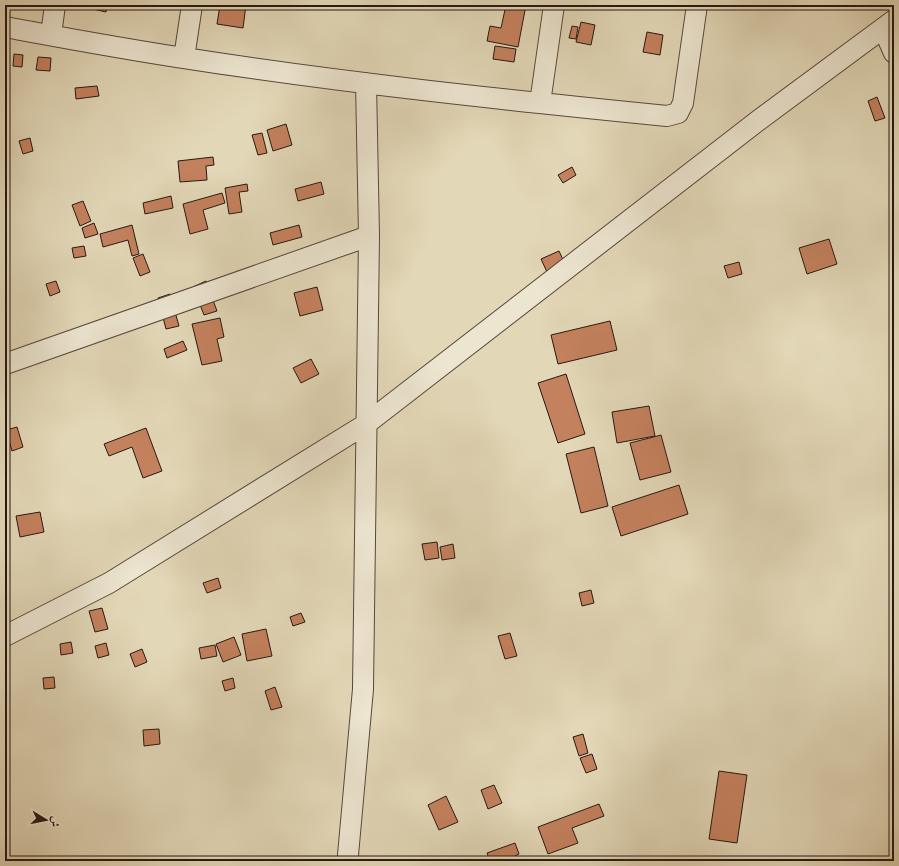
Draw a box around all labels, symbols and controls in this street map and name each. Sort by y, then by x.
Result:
north arrow [26,800,66,840]
text: ش [48,815,63,828]

